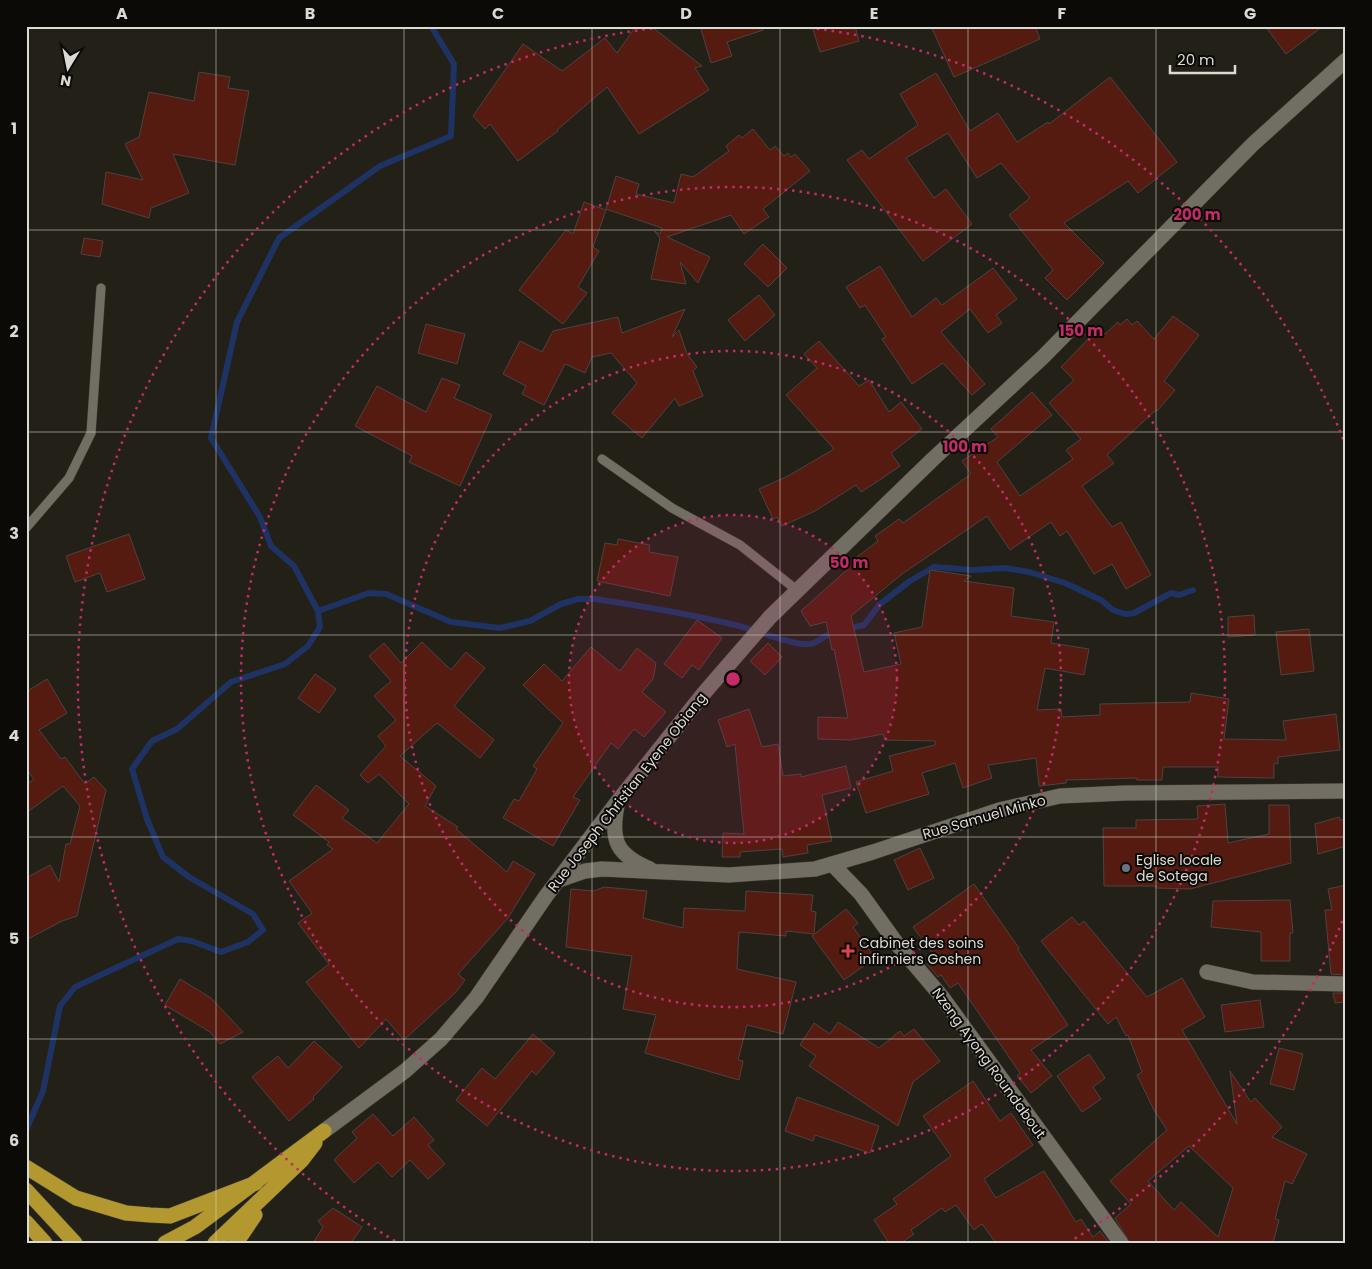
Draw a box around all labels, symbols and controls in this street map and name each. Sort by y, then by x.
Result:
text: A [116,2,128,25]
text: B [305,2,315,25]
text: C [492,2,504,25]
text: D [680,2,692,25]
text: E [870,2,878,25]
text: F [1058,2,1067,25]
text: G [1244,2,1256,25]
north arrow [42,42,92,92]
scale bar [1170,42,1234,74]
text: 20 m [1177,49,1215,70]
text: N [59,70,73,92]
text: 1 [11,117,17,140]
text: 200 m [1173,204,1221,225]
text: 2 [9,320,19,343]
text: 150 m [1059,320,1103,341]
text: 100 m [943,436,987,457]
text: 3 [9,522,19,545]
text: 50 m [830,552,868,573]
centre of rings [724,670,742,688]
street label: Rue Joseph Christian Eyene Obiang [543,688,711,896]
text: 4 [9,724,20,747]
street label: Rue Samuel Minko [920,790,1048,844]
place label: Eglise locale de Sotega [1136,850,1222,886]
marker: Eglise locale de Sotega [1120,862,1132,874]
text: 5 [9,927,19,950]
place label: Cabinet des soins infirmiers Goshen [859,933,984,969]
marker: Cabinet des soins infirmiers Goshen [841,944,855,958]
street label: Nzeng Ayong Roundabout [927,983,1051,1143]
text: 6 [9,1129,19,1152]

